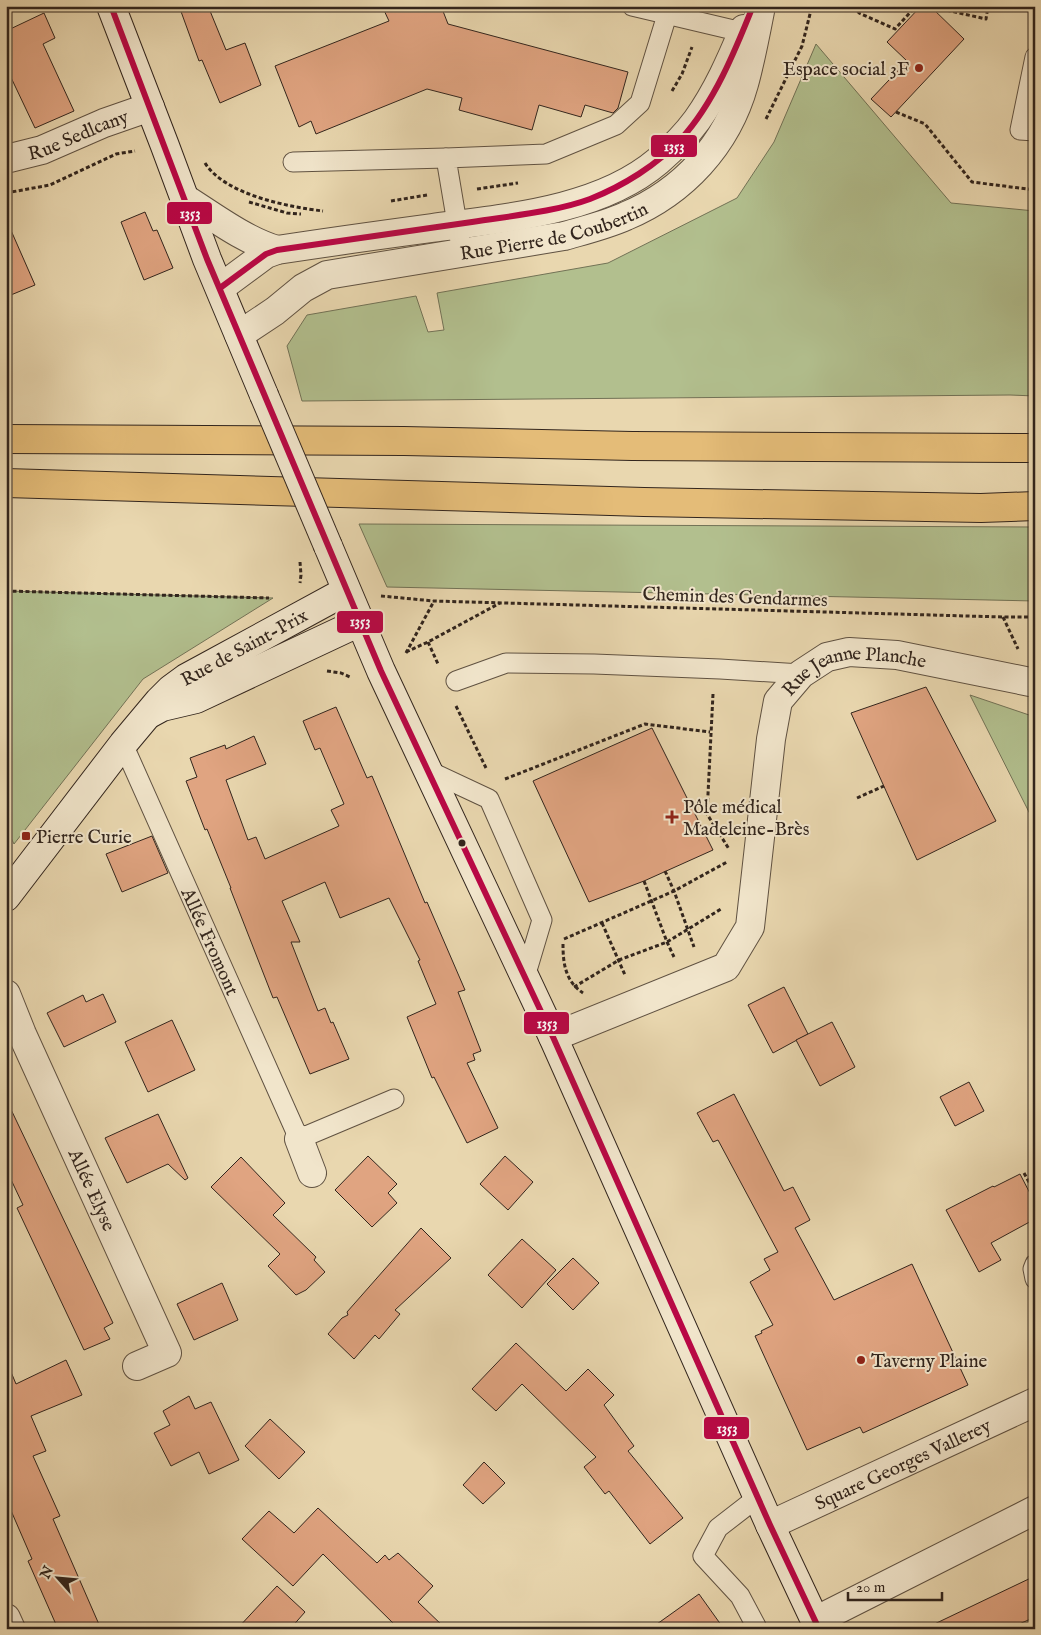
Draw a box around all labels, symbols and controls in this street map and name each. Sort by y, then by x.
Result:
place label: Espace social 3F [783,58,909,82]
marker: Espace social 3F [913,62,925,74]
street label: Rue Sedlcany [26,105,132,167]
line badge: 1353 [650,134,698,158]
text: 1353 [664,138,684,156]
street label: Rue Pierre de Coubertin [458,197,653,267]
line badge: 1353 [166,201,213,225]
text: 1353 [180,205,200,223]
street label: Chemin des Gendarmes [642,583,828,613]
street label: Rue de Saint-Prix [177,604,312,693]
line badge: 1353 [336,610,384,634]
text: 1353 [350,613,370,631]
street label: Rue Jeanne Planche [777,641,928,702]
place label: Pôle médical Madeleine-Brès [683,796,809,842]
marker: Pôle médical Madeleine-Brès [665,810,679,824]
place label: Pierre Curie [36,826,132,850]
marker: Pierre Curie [20,830,32,842]
unlabelled marker [457,838,467,848]
street label: Allée Fromont [174,884,244,1000]
line badge: 1353 [523,1011,570,1035]
text: 1353 [537,1015,557,1033]
street label: Allée Elyse [61,1145,120,1236]
place label: Taverny Plaine [871,1350,988,1374]
marker: Taverny Plaine [855,1354,867,1366]
street label: Square Georges Vallerey [811,1414,996,1517]
line badge: 1353 [703,1416,750,1440]
text: 1353 [717,1420,737,1438]
north arrow [32,1552,82,1602]
text: N [36,1563,58,1583]
scale bar [848,1570,942,1602]
text: 20 m [856,1578,886,1597]

